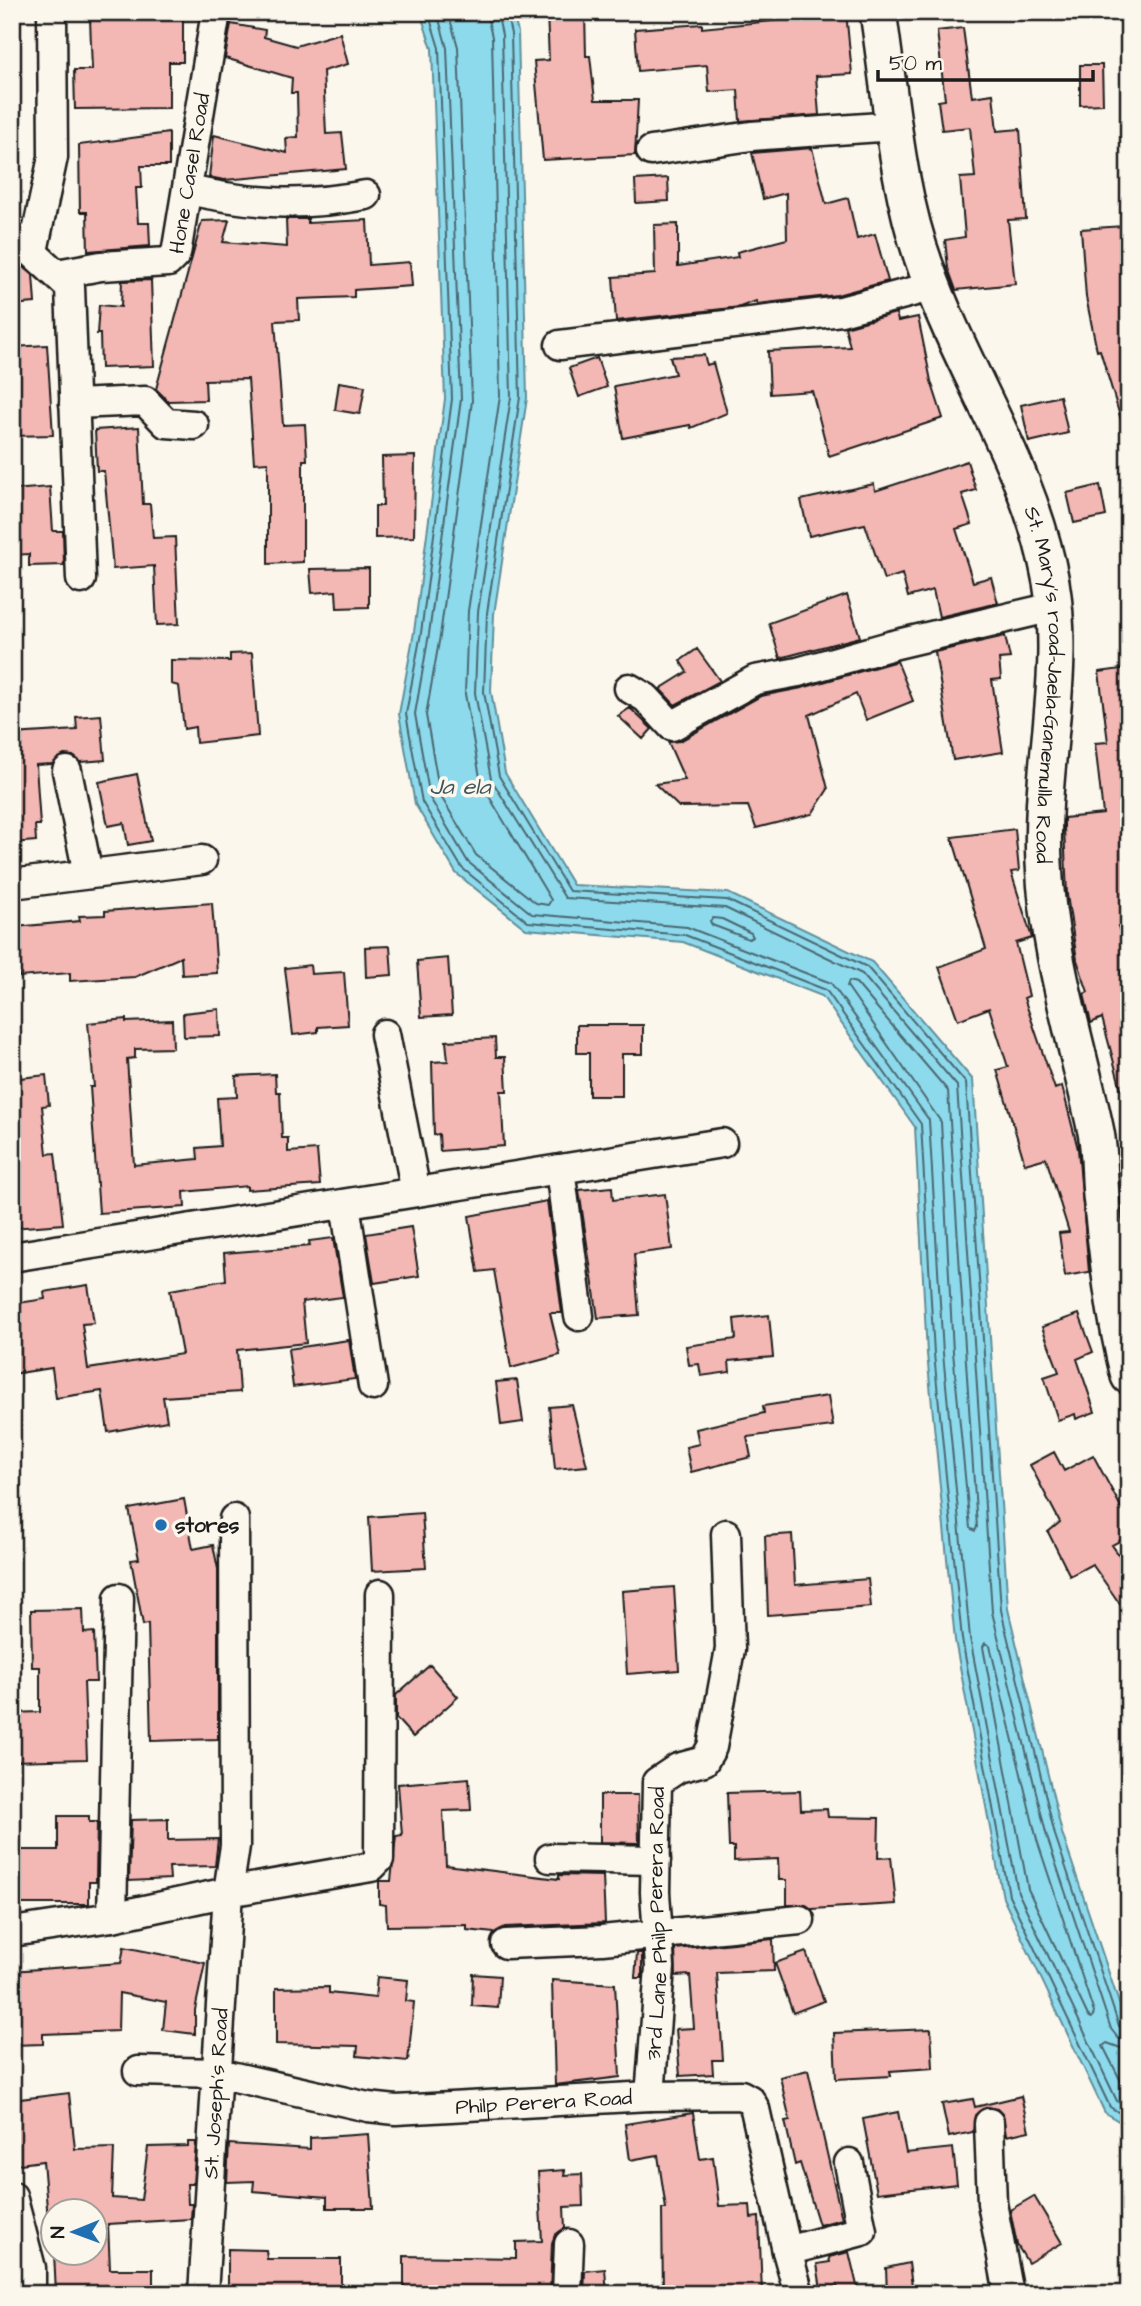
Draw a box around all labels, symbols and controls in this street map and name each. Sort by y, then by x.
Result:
scale bar [878,38,1094,82]
text: 50 m [889,49,943,78]
street label: Hone Casel Road [162,91,217,256]
street label: St. Mary's road-Jaela-Ganemulla Road [1017,502,1071,864]
water label: Ja ela [430,771,492,803]
place label: stores [175,1511,240,1540]
marker: stores [153,1517,169,1533]
street label: 3rd Lane Philp Perera Road [638,1786,675,2061]
street label: St. Joseph's Road [196,2007,235,2180]
street label: Philp Perera Road [455,2082,633,2121]
north arrow [38,2198,108,2268]
text: N [45,2226,72,2238]

